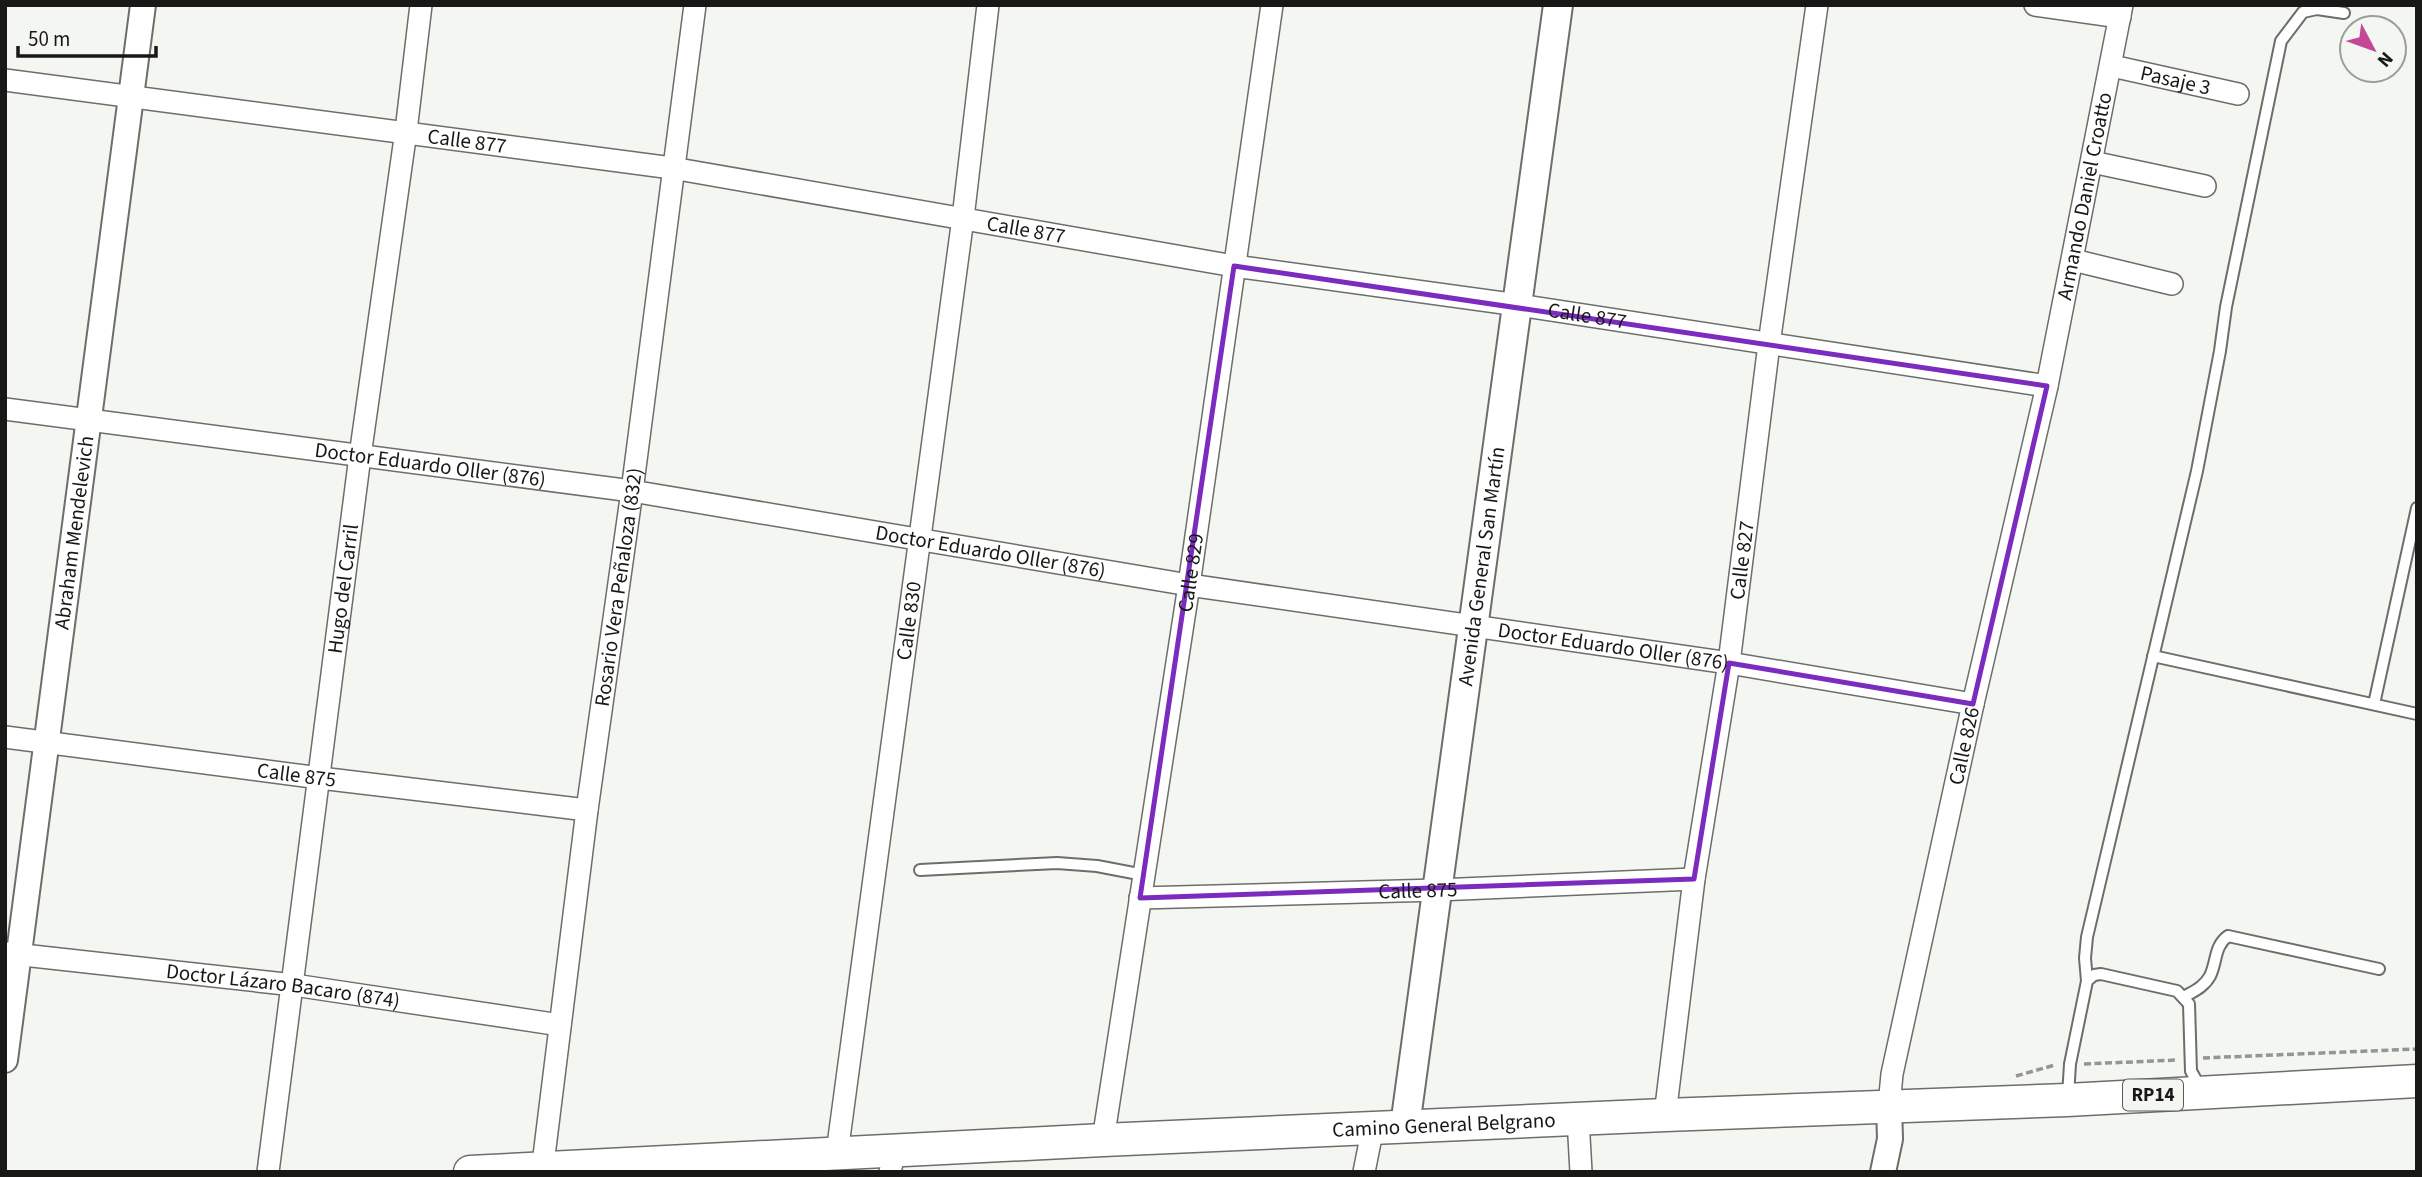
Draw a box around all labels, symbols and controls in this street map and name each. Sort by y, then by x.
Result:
scale bar [18,14,156,58]
north arrow [2338,14,2408,84]
text: 50 m [28,24,70,54]
text: N [2370,46,2399,73]
street label: Pasaje 3 [2137,58,2213,102]
street label: Armando Daniel Croatto [2049,90,2119,302]
street label: Calle 877 [426,121,508,161]
street label: Calle 877 [984,208,1067,251]
street label: Calle 877 [1546,295,1629,336]
street label: Abraham Mendelevich [46,434,102,631]
street label: Doctor Eduardo Oller (876) [313,435,548,495]
street label: Avenida General San Martín [1450,445,1513,688]
street label: Rosario Vera Peñaloza (832) [587,466,650,708]
street label: Doctor Eduardo Oller (876) [873,517,1108,586]
street label: Calle 827 [1722,519,1762,602]
street label: Hugo del Carril [320,522,366,655]
street label: Calle 829 [1170,531,1211,614]
street label: Calle 830 [889,580,929,662]
street label: Doctor Eduardo Oller (876) [1496,615,1731,678]
street label: Calle 826 [1941,704,1987,788]
street label: Calle 875 [255,755,338,795]
street label: Calle 875 [1378,874,1458,907]
street label: Doctor Lázaro Bacaro (874) [165,956,402,1016]
road number: RP14 [2123,1079,2183,1110]
street label: Camino General Belgrano [1332,1105,1556,1145]

